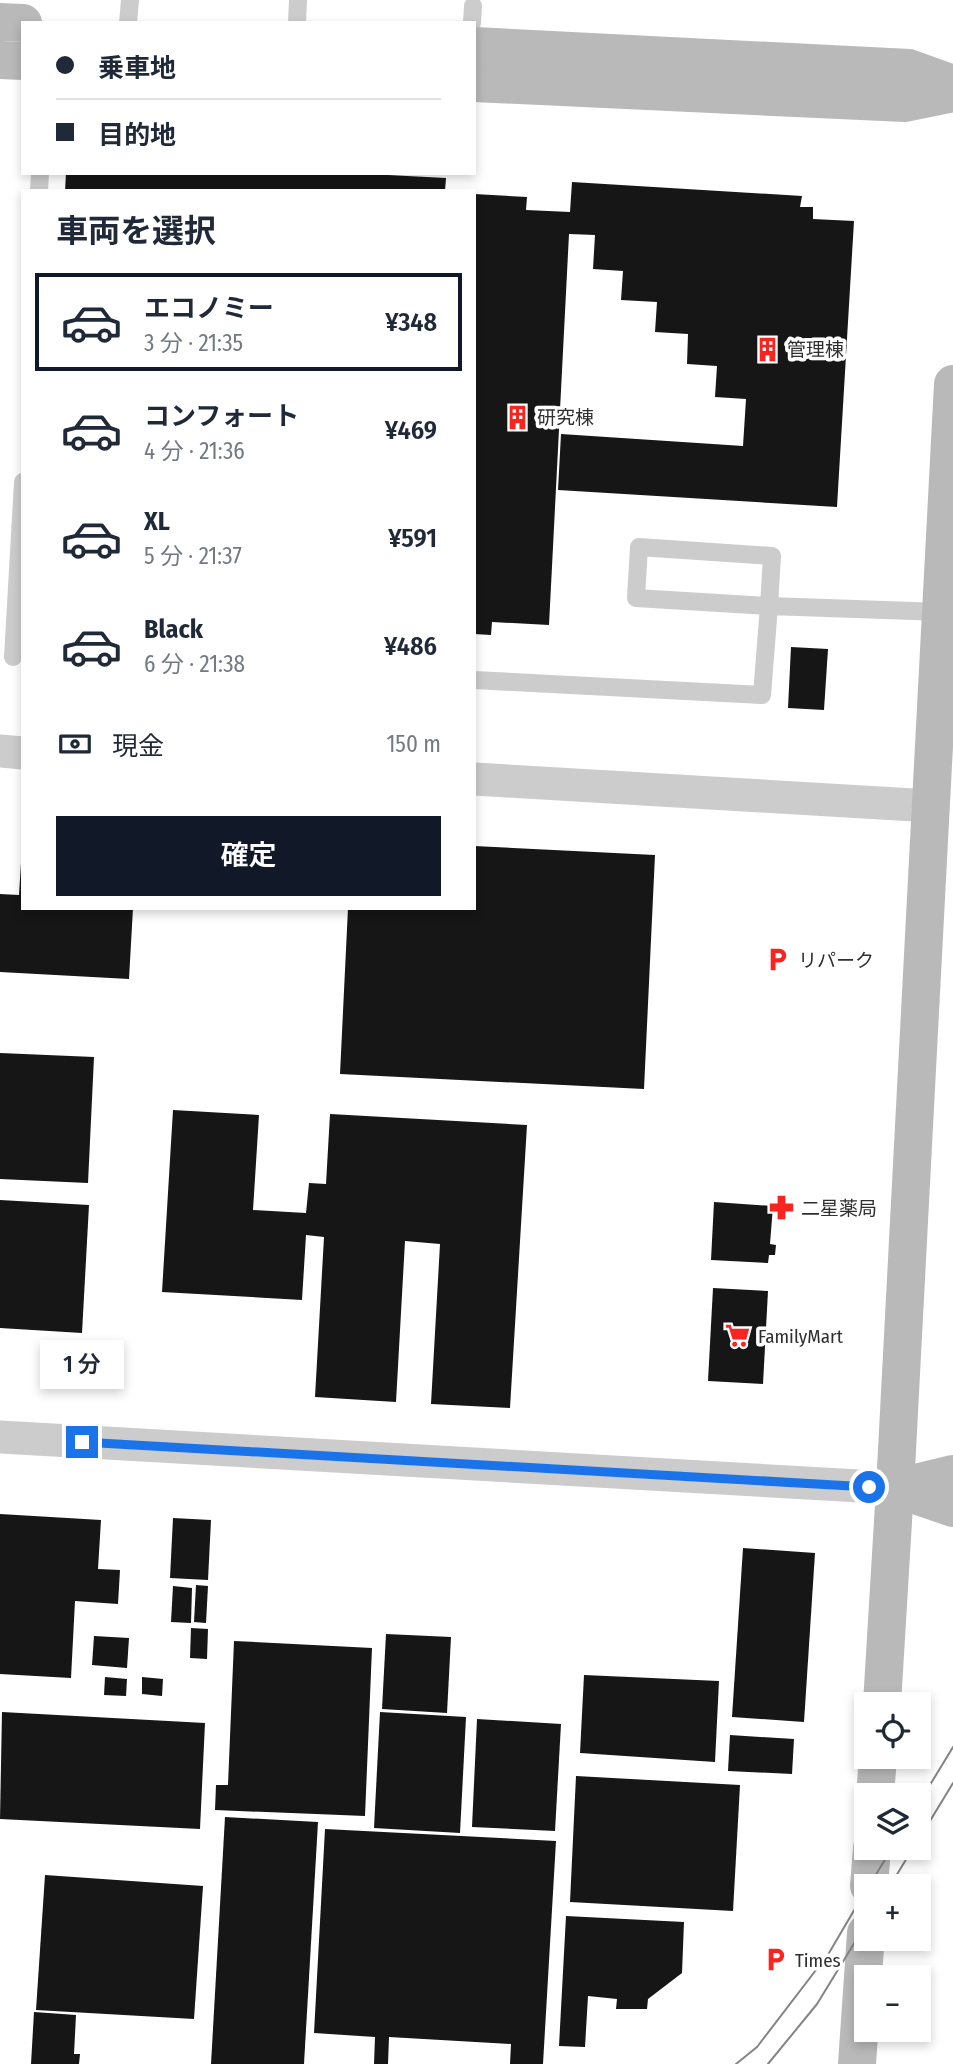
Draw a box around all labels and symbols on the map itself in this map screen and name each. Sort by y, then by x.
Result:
building icon: 管理棟 [753,335,781,363]
place label: 管理棟 [787,338,844,361]
building icon: 研究棟 [503,403,531,431]
place label: 研究棟 [537,406,594,429]
parking icon: リパーク [764,946,792,974]
place label: リパーク [798,949,874,972]
pharmacy icon: 二星薬局 [767,1194,795,1222]
place label: 二星薬局 [801,1197,877,1220]
supermarket icon: FamilyMart [724,1322,752,1350]
place label: FamilyMart [758,1325,844,1348]
callout: 1 分 [40,1340,124,1390]
route end [66,1426,98,1458]
route start [853,1471,885,1503]
parking icon: Times [761,1946,789,1974]
place label: Times [795,1949,841,1972]

